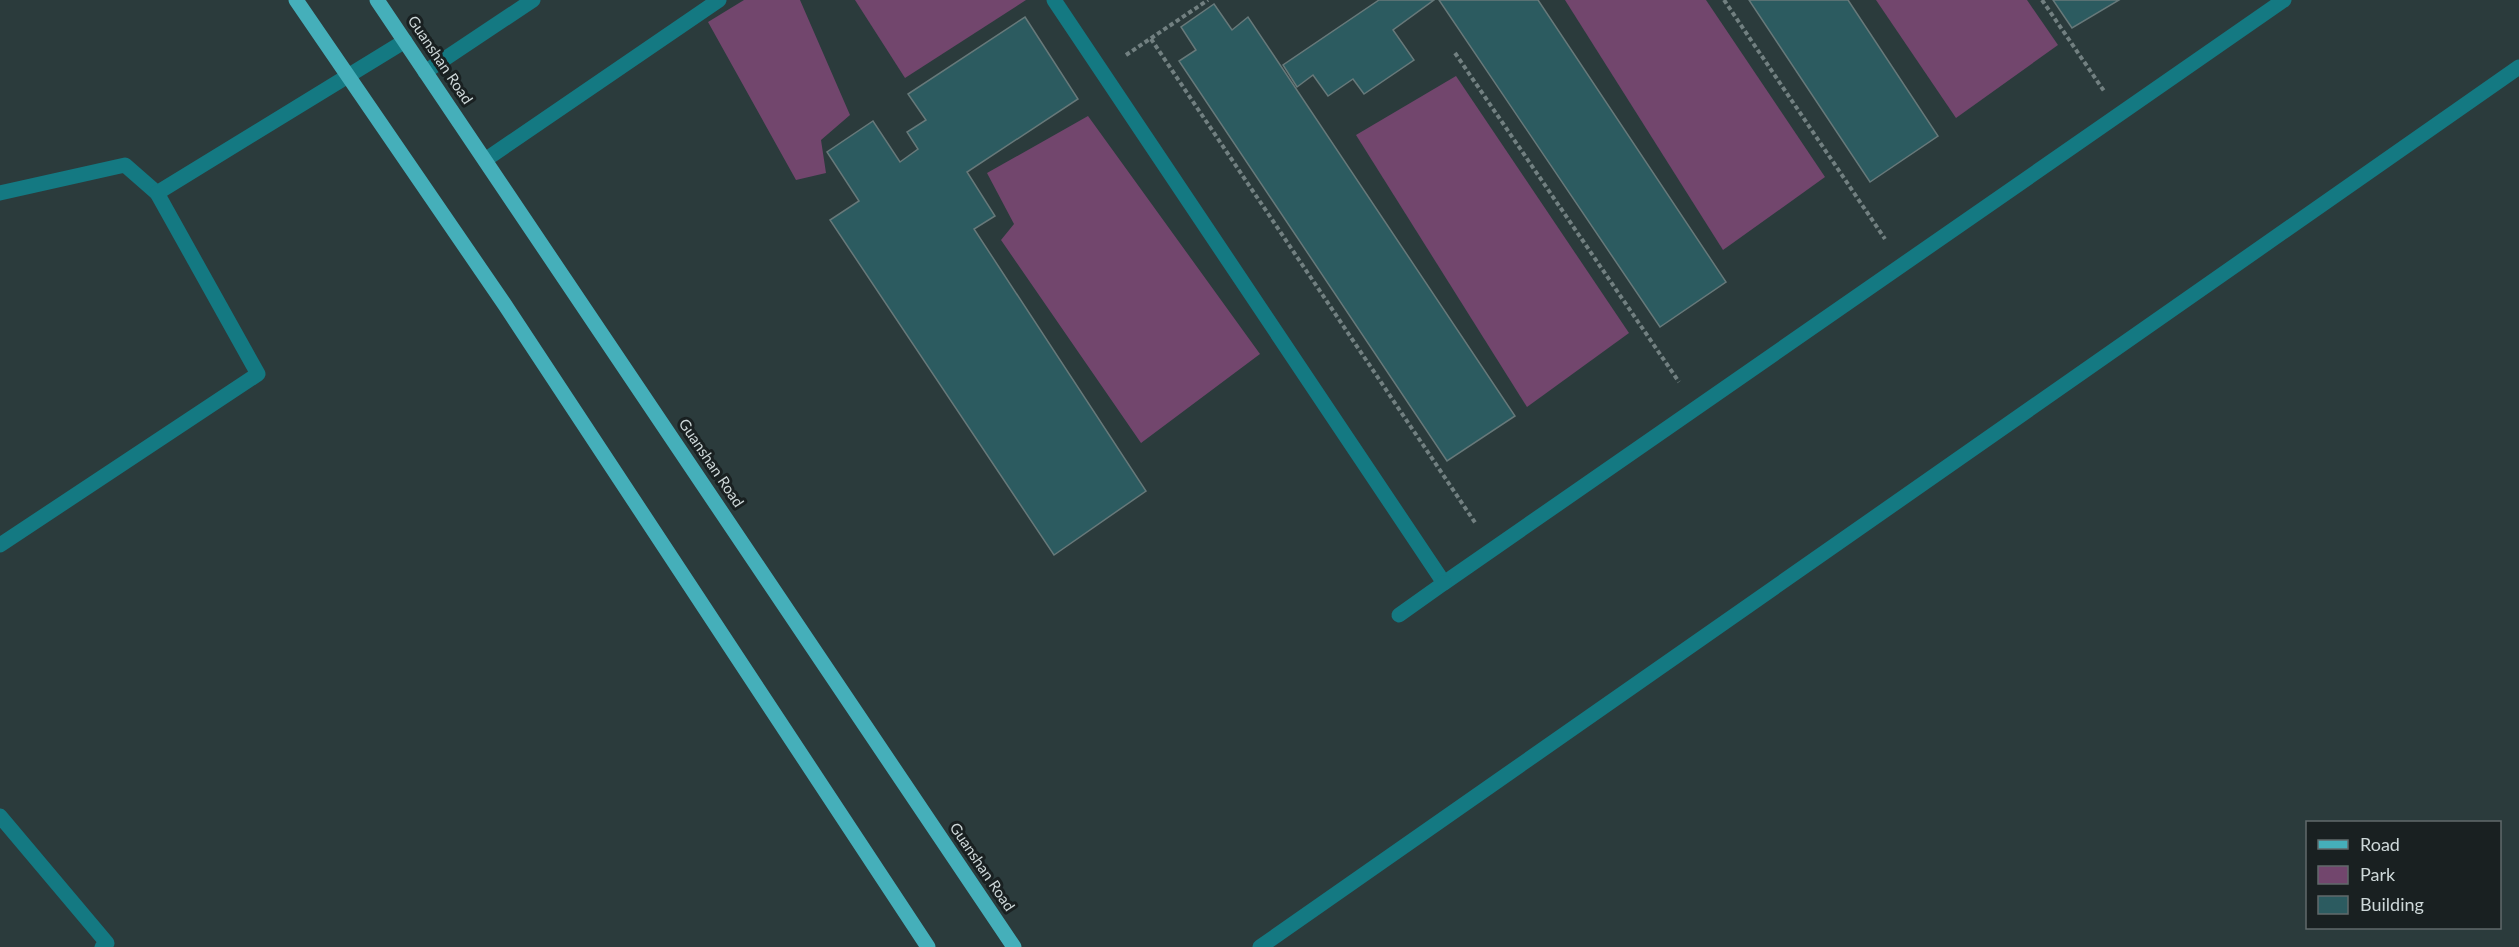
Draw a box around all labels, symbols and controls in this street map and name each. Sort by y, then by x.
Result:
street label: Guanshan Road [405,12,477,107]
street label: Guanshan Road [676,415,748,510]
street label: Guanshan Road [947,819,1019,914]
legend [2306,821,2501,929]
text: Road [2360,833,2400,855]
text: Park [2360,863,2396,885]
text: Building [2360,893,2424,915]

